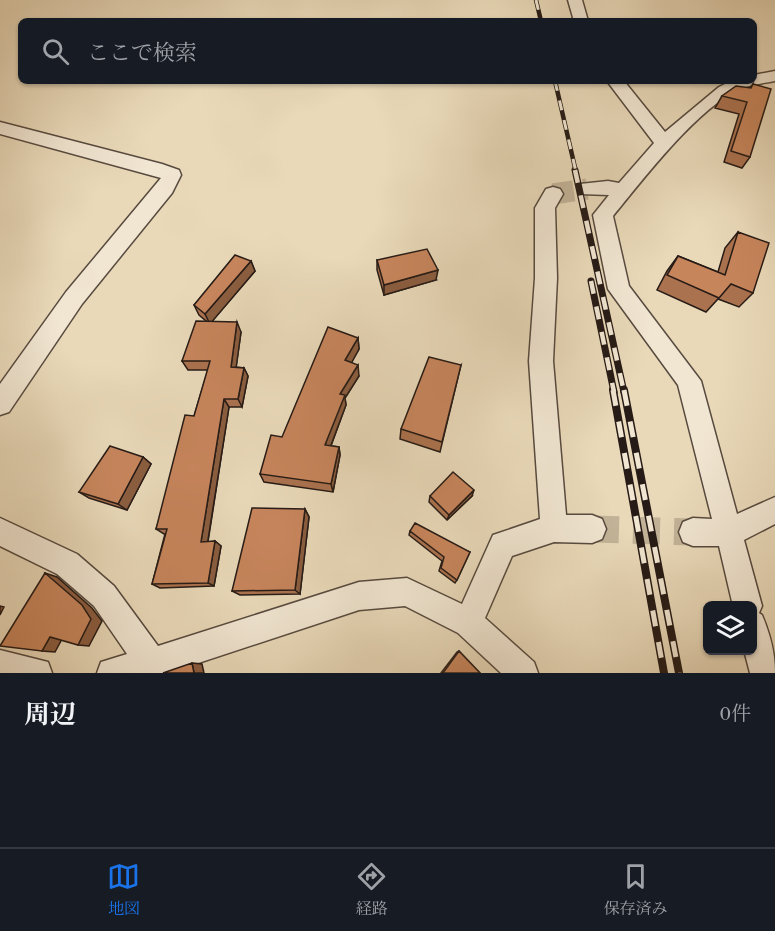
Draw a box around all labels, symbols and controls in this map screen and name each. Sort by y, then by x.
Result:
search box [18,18,757,84]
icon: search [39,35,72,68]
text: ここで検索 [87,43,197,65]
map controls [703,601,757,655]
button: layers [703,601,757,655]
text: 周辺 [24,703,76,729]
text: 0件 [719,705,751,725]
tab: 地図 [107,860,140,920]
tab: 経路 [355,860,388,920]
tab: 保存済み [603,860,667,920]

